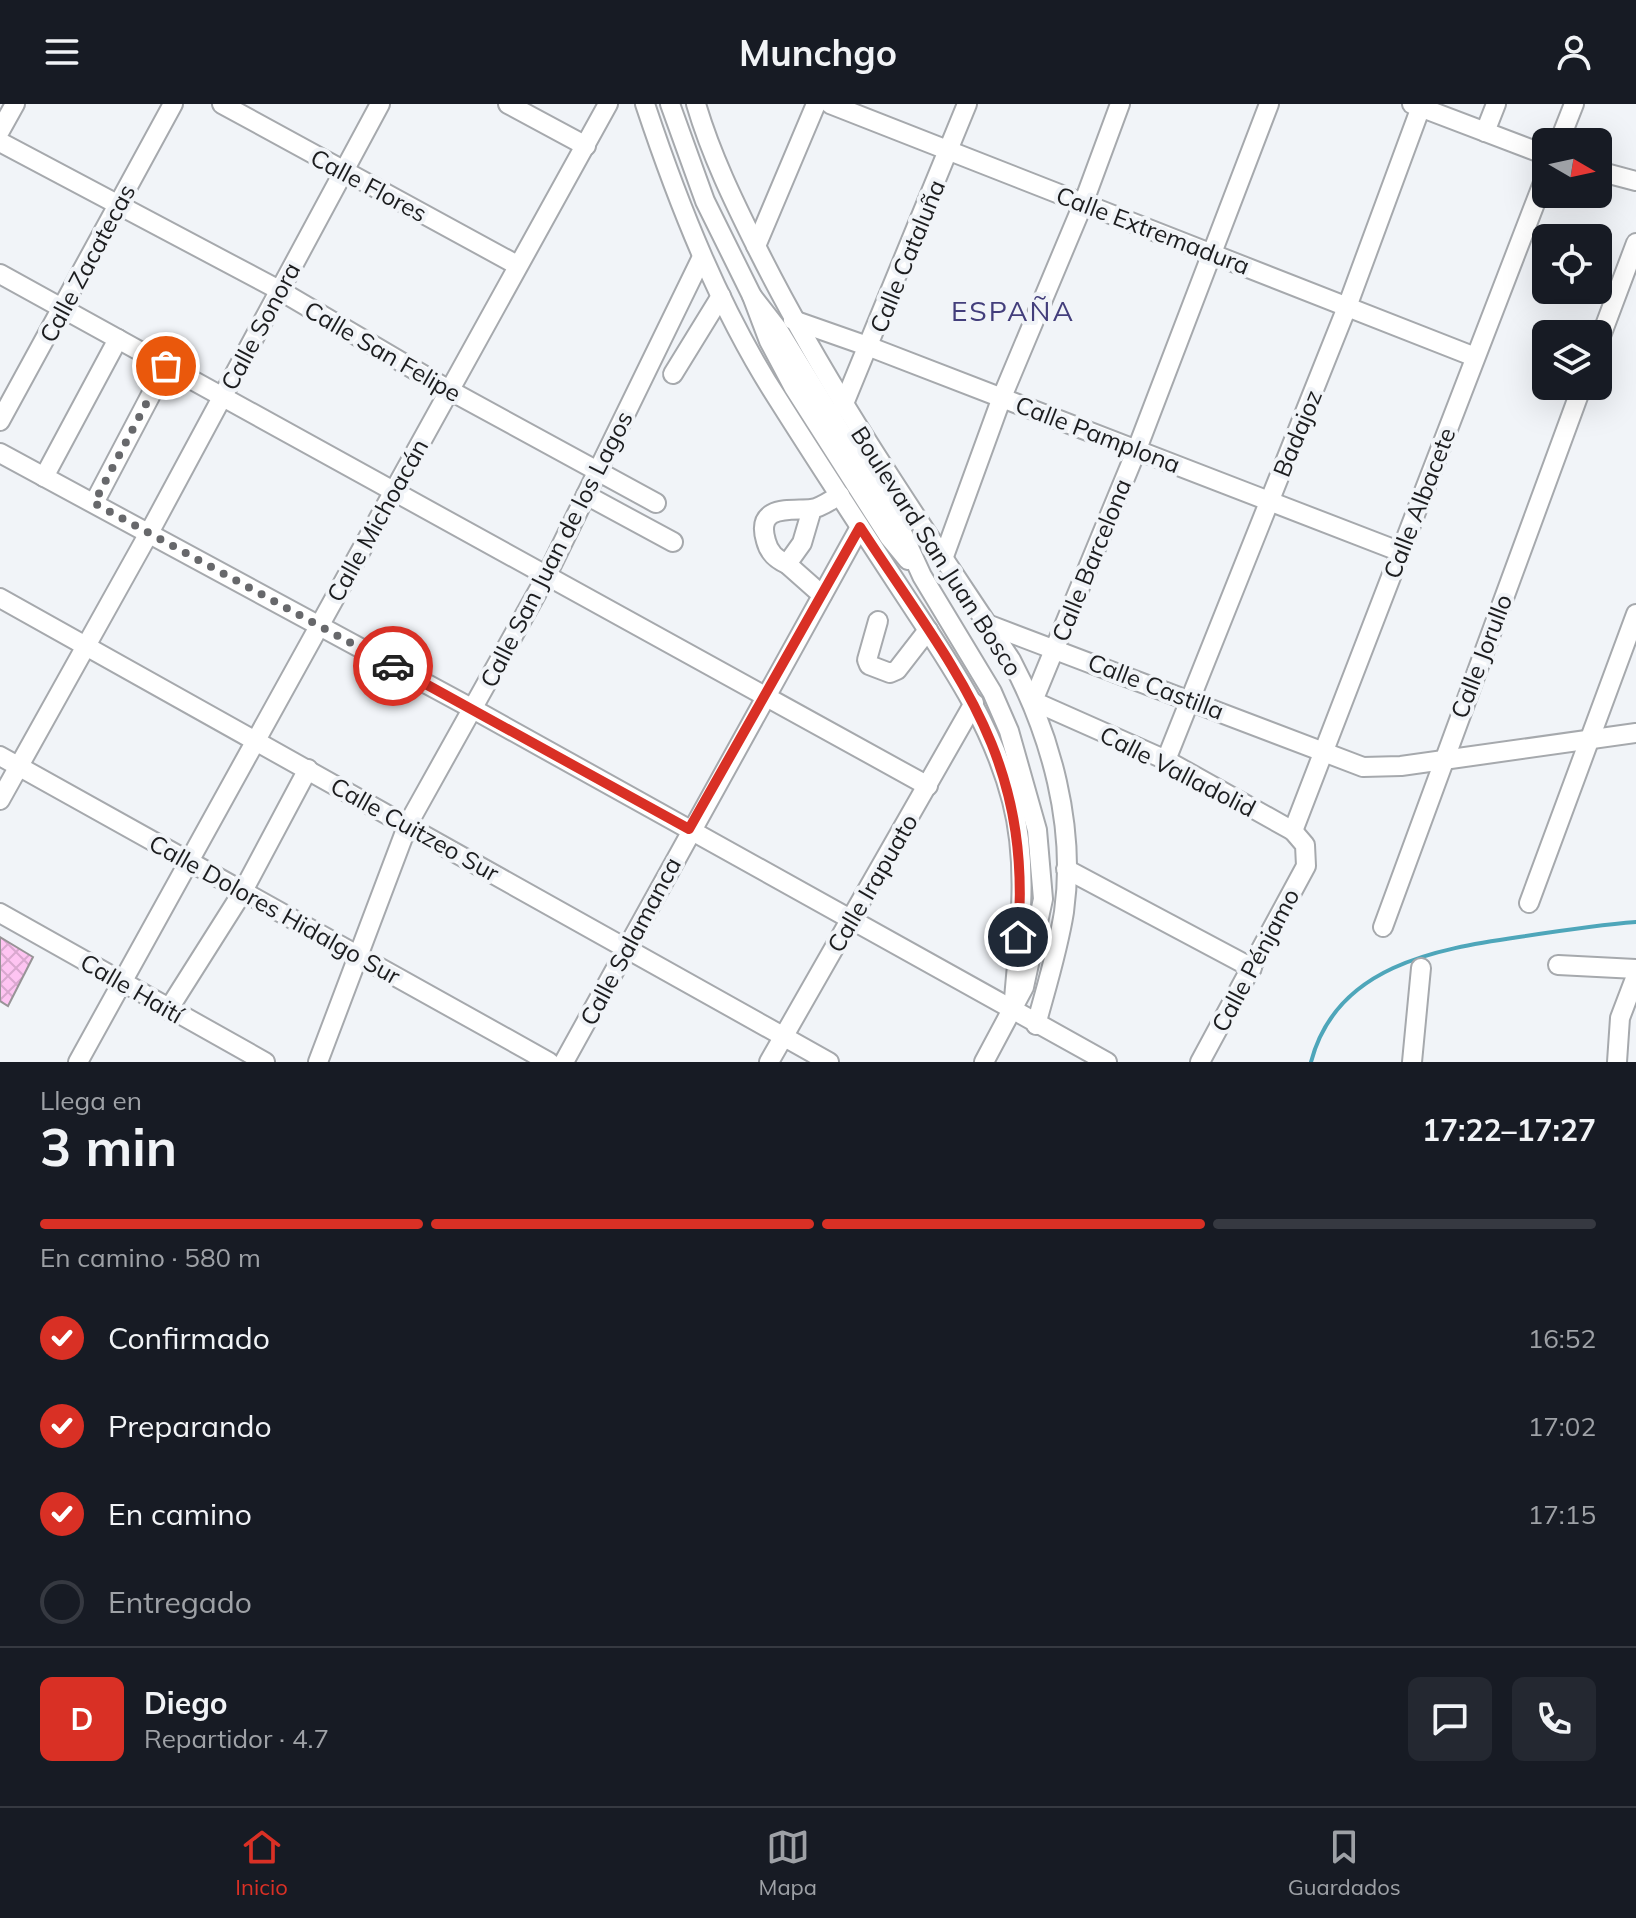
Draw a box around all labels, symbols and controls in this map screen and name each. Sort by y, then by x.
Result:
icon: menu [40,30,84,74]
text: Munchgo [739,30,897,75]
icon: person [1552,30,1596,74]
north arrow [1532,128,1612,208]
map controls [1532,128,1612,400]
street label: Calle Flores [306,142,432,228]
street label: Calle Cataluña [863,175,951,337]
street label: Calle Zacatecas [33,179,141,347]
street label: Calle Extremadura [1052,179,1254,281]
button: locate [1532,224,1612,304]
street label: Calle Sonora [214,257,306,395]
district label: ESPAÑA [951,293,1075,328]
street label: Calle San Felipe [299,294,467,408]
button: layers [1532,320,1612,400]
pin [132,332,200,400]
icon: bag [144,344,188,388]
street label: Badajoz [1266,385,1328,481]
street label: Calle Pamplona [1011,389,1185,479]
street label: Calle San Juan de los Lagos [473,406,639,692]
street label: Boulevard San Juan Bosco [845,420,1029,682]
street label: Calle Albacete [1376,423,1462,583]
street label: Calle Michoacán [320,433,434,607]
street label: Calle Barcelona [1045,474,1137,646]
street label: Calle Jorullo [1444,590,1518,722]
courier [353,626,433,706]
icon: car [371,644,415,688]
street label: Calle Castilla [1084,646,1228,726]
street label: Calle Valladolid [1095,719,1261,823]
street label: Calle Cuitzeo Sur [325,770,505,888]
street label: Calle Irapuato [820,808,924,958]
street label: Calle Dolores Hidalgo Sur [144,827,406,991]
street label: Calle Salamanca [573,852,687,1030]
street label: Calle Pénjamo [1205,883,1305,1037]
pin [984,903,1052,971]
icon: home [996,915,1040,959]
street label: Calle Haití [75,947,190,1030]
text: Llega en [40,1084,142,1117]
text: 17:22–17:27 [1422,1111,1596,1149]
text: 3 min [40,1114,177,1179]
text: En camino · 580 m [40,1241,261,1274]
icon: check [40,1316,84,1360]
text: Confirmado [108,1319,270,1357]
text: 16:52 [1528,1322,1596,1355]
icon: check [40,1404,84,1448]
text: Preparando [108,1407,272,1445]
text: 17:02 [1528,1410,1596,1443]
icon: check [40,1492,84,1536]
text: En camino [108,1495,252,1533]
text: 17:15 [1528,1498,1596,1531]
text: Entregado [108,1583,252,1621]
button: chat [1408,1677,1492,1761]
button: phone [1512,1677,1596,1761]
text: Diego [144,1684,228,1722]
text: D [71,1700,93,1738]
text: Repartidor · 4.7 [144,1722,329,1755]
tab: Inicio [235,1825,288,1901]
tab: Mapa [759,1825,817,1901]
tab: Guardados [1288,1825,1401,1901]

